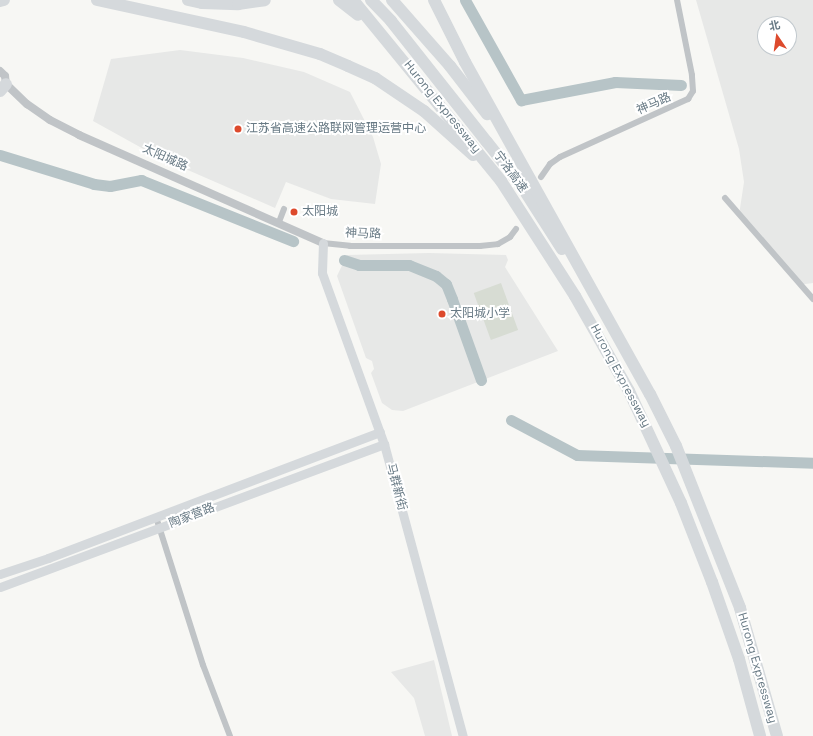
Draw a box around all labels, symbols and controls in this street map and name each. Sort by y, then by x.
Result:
north arrow [757,16,797,56]
text: 北 [768,17,781,33]
street label: Hurong Expressway [400,58,484,156]
street label: 神马路 [635,90,673,118]
place label: 江苏省高速公路联网管理运营中心 [246,122,426,136]
marker: 江苏省高速公路联网管理运营中心 [233,124,243,134]
street label: 太阳城路 [140,142,190,174]
street label: 宁洛高速 [490,148,530,196]
place label: 太阳城 [302,205,338,219]
marker: 太阳城 [289,207,299,217]
street label: 神马路 [345,226,381,242]
place label: 太阳城小学 [450,307,510,321]
marker: 太阳城小学 [437,309,447,319]
street label: Hurong Expressway [587,322,653,430]
street label: 马群新街 [383,462,409,512]
street label: 陶家营路 [167,501,217,531]
street label: Hurong Expressway [734,611,780,725]

